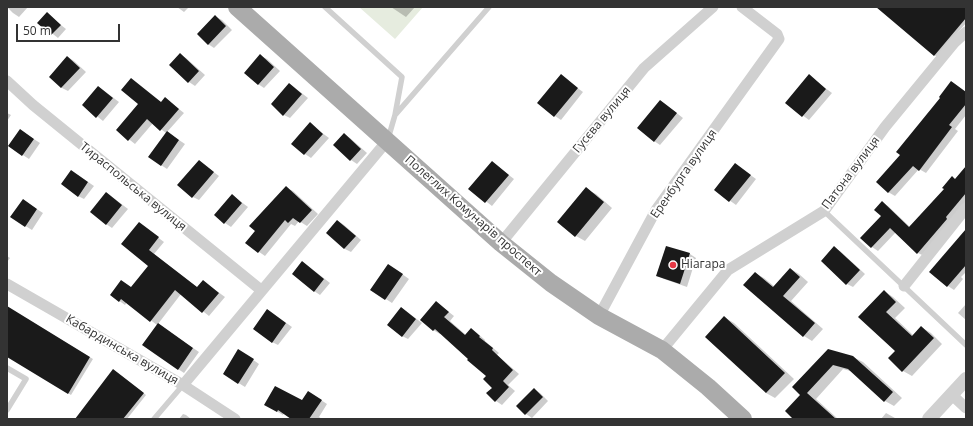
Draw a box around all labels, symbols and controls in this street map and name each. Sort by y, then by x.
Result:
scale bar [18,16,122,42]
text: 50 m [23,22,51,39]
street label: Гусєва вулиця [570,84,634,156]
street label: Еренбурга вулиця [648,127,720,221]
street label: Патона вулиця [819,134,883,212]
street label: Тираспольська вулиця [77,140,189,234]
street label: Полеглих Комунарів проспект [402,153,544,279]
place label: Ніагара [681,258,725,272]
marker: Ніагара [668,260,678,270]
street label: Кабардинська вулиця [63,312,181,388]

